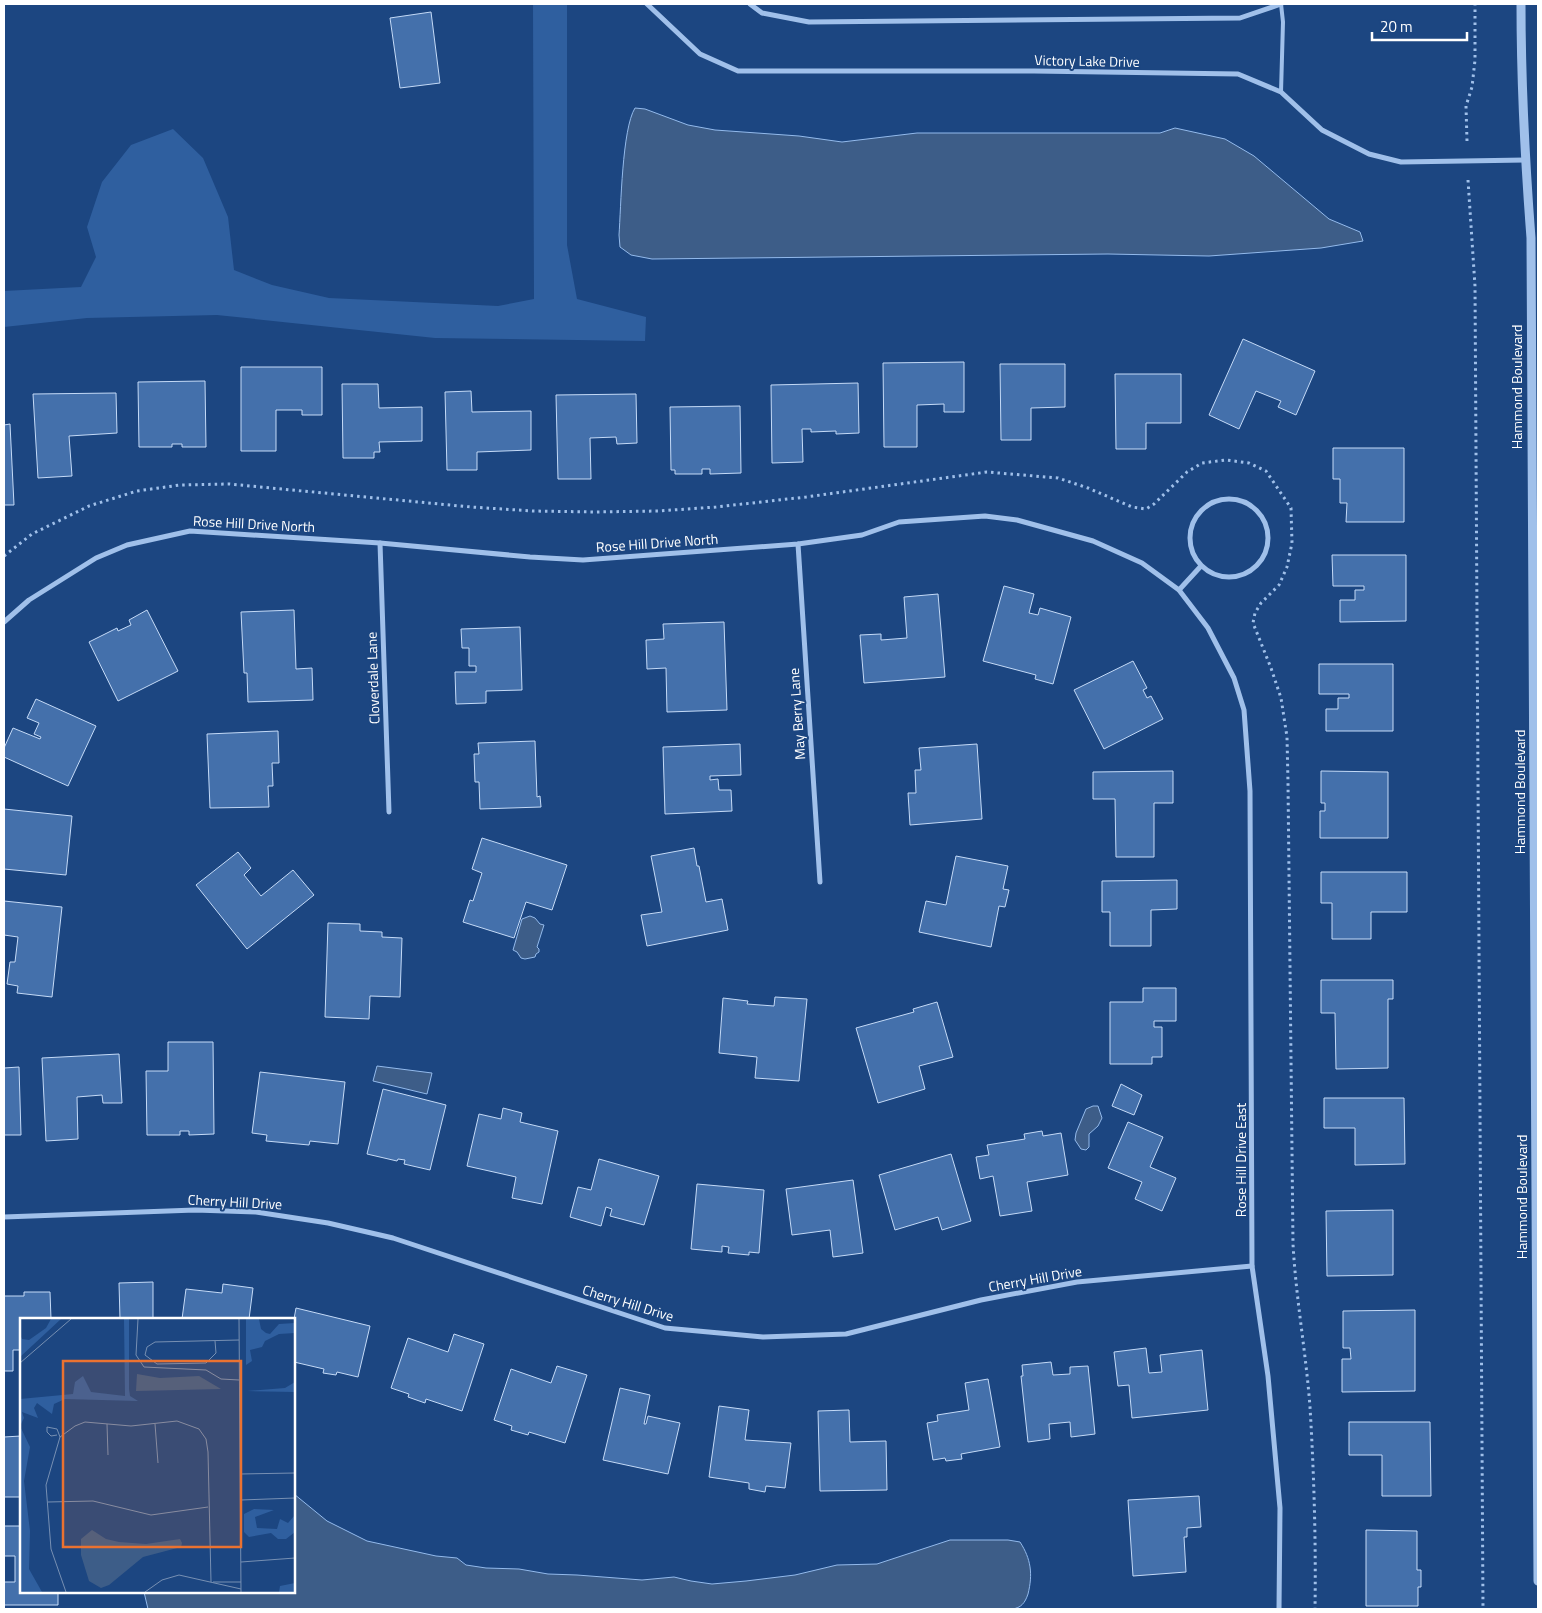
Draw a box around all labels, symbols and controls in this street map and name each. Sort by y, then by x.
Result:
scale bar [1372,10,1467,42]
text: 20 m [1380,15,1413,38]
street label: Victory Lake Drive [1034,49,1140,72]
street label: Hammond Boulevard [1506,325,1527,449]
street label: Rose Hill Drive North [192,510,316,537]
street label: Rose Hill Drive North [595,528,719,557]
street label: Cloverdale Lane [360,631,385,725]
street label: May Berry Lane [783,667,810,761]
street label: Hammond Boulevard [1509,730,1530,854]
street label: Rose Hill Drive East [1230,1103,1251,1217]
street label: Hammond Boulevard [1511,1135,1532,1259]
street label: Cherry Hill Drive [187,1189,283,1214]
street label: Cherry Hill Drive [987,1260,1083,1297]
street label: Cherry Hill Drive [580,1279,676,1326]
inset map [20,1318,295,1593]

